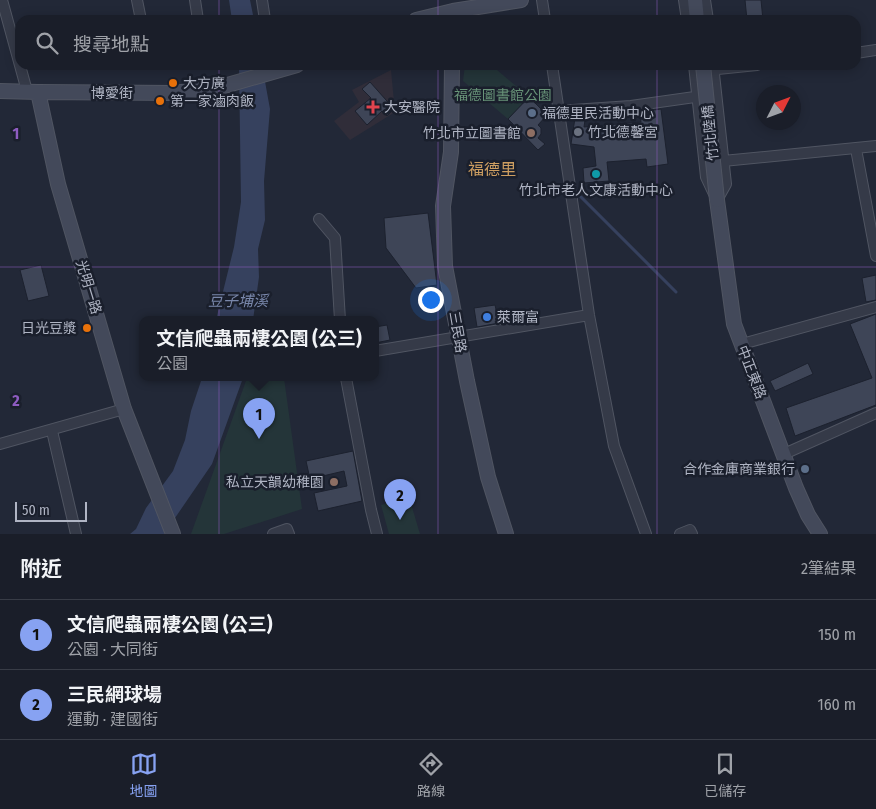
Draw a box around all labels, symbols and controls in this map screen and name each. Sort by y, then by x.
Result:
search box [15,15,861,70]
icon: search [33,29,61,57]
text: 搜尋地點 [73,33,149,56]
place label: 大方廣 [183,75,225,92]
marker: 大方廣 [167,77,179,89]
street label: 博愛街 [91,85,133,102]
north arrow [756,85,801,130]
park label: 福德圖書館公園 [454,87,552,104]
place label: 第一家滷肉飯 [170,93,254,110]
marker: 第一家滷肉飯 [154,95,166,107]
place label: 大安醫院 [384,99,440,116]
marker: 大安醫院 [366,100,380,114]
street label: 竹北陸橋 [699,104,722,162]
place label: 福德里民活動中心 [542,105,654,122]
marker: 福德里民活動中心 [526,107,538,119]
text: 1 [13,124,19,143]
place label: 竹北德馨宮 [588,124,658,141]
place label: 竹北市立圖書館 [423,125,521,142]
marker: 竹北德馨宮 [572,126,584,138]
marker: 竹北市立圖書館 [525,127,537,139]
district label: 福德里 [468,160,516,179]
marker: 竹北市老人文康活動中心 [590,168,602,180]
place label: 竹北市老人文康活動中心 [519,182,673,199]
street label: 光明一路 [72,258,105,316]
your location [418,287,444,313]
water label: 豆子埔溪 [208,292,270,310]
place label: 萊爾富 [497,309,539,326]
street label: 三民路 [445,310,470,354]
marker: 萊爾富 [481,311,493,323]
popup [139,316,379,381]
place label: 日光豆漿 [21,320,77,337]
marker: 日光豆漿 [81,322,93,334]
text: 文信爬蟲兩棲公園 (公三) [156,327,362,350]
street label: 中正東路 [734,343,770,401]
text: 公園 [156,354,188,373]
text: 2 [11,391,20,410]
pin: 1 [243,398,275,439]
place label: 合作金庫商業銀行 [683,461,795,478]
marker: 合作金庫商業銀行 [799,463,811,475]
place label: 私立天韻幼稚園 [226,474,324,491]
marker: 私立天韻幼稚園 [328,476,340,488]
pin: 2 [384,479,416,520]
scale bar [15,499,88,522]
text: 50 m [22,502,50,519]
text: 附近 [20,556,62,582]
text: 2筆結果 [801,559,856,578]
text: 文信爬蟲兩棲公園 (公三) [67,613,272,636]
text: 1 [33,625,39,644]
text: 150 m [818,625,856,644]
text: 公園 · 大同街 [67,640,158,659]
text: 三民網球場 [67,683,162,706]
text: 2 [32,695,40,714]
text: 160 m [817,695,856,714]
text: 運動 · 建國街 [67,710,158,729]
tab: 地圖 [130,750,158,800]
tab: 路線 [417,750,445,800]
tab: 已儲存 [704,750,746,800]

